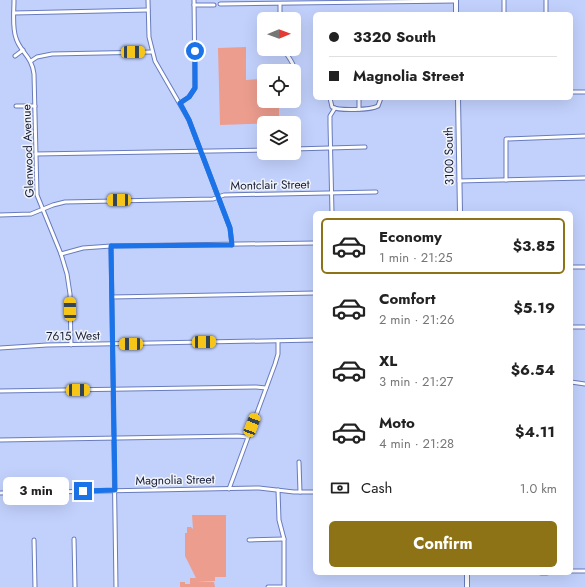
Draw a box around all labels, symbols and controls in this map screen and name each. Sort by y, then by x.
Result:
north arrow [257,12,301,56]
map controls [257,12,301,160]
text: 3320 South [353,26,436,48]
route start [186,42,204,60]
car [121,46,145,58]
button: locate [257,64,301,108]
text: Magnolia Street [353,65,464,87]
street label: Glenwood Avenue [17,104,39,198]
button: layers [257,116,301,160]
street label: 3100 South [439,127,459,185]
street label: Montclair Street [230,175,310,195]
car [107,194,131,206]
text: Economy [379,226,442,248]
icon: car [331,228,367,264]
text: $3.85 [513,235,555,257]
text: 1 min · 21:25 [379,248,453,267]
text: Comfort [379,288,436,310]
icon: car [331,290,367,326]
car [64,297,76,321]
text: $5.19 [513,297,555,319]
text: 2 min · 21:26 [379,310,454,329]
street label: 7615 West [46,327,100,345]
car [192,336,216,348]
car [119,338,143,350]
text: XL [379,350,397,372]
icon: car [331,352,367,388]
text: $6.54 [511,359,555,381]
text: 3 min · 21:27 [379,372,453,391]
car [66,384,90,396]
car [242,412,262,438]
text: Moto [379,412,415,434]
icon: car [331,414,367,450]
text: $4.11 [515,421,555,443]
text: 4 min · 21:28 [379,434,454,453]
street label: Magnolia Street [135,470,215,490]
callout: 3 min [3,477,69,505]
icon: cash [329,477,351,499]
text: Cash [361,477,392,499]
text: 1.0 km [520,479,557,498]
text: 3 min [19,481,53,500]
route end [74,482,92,500]
button: Confirm [329,521,557,567]

